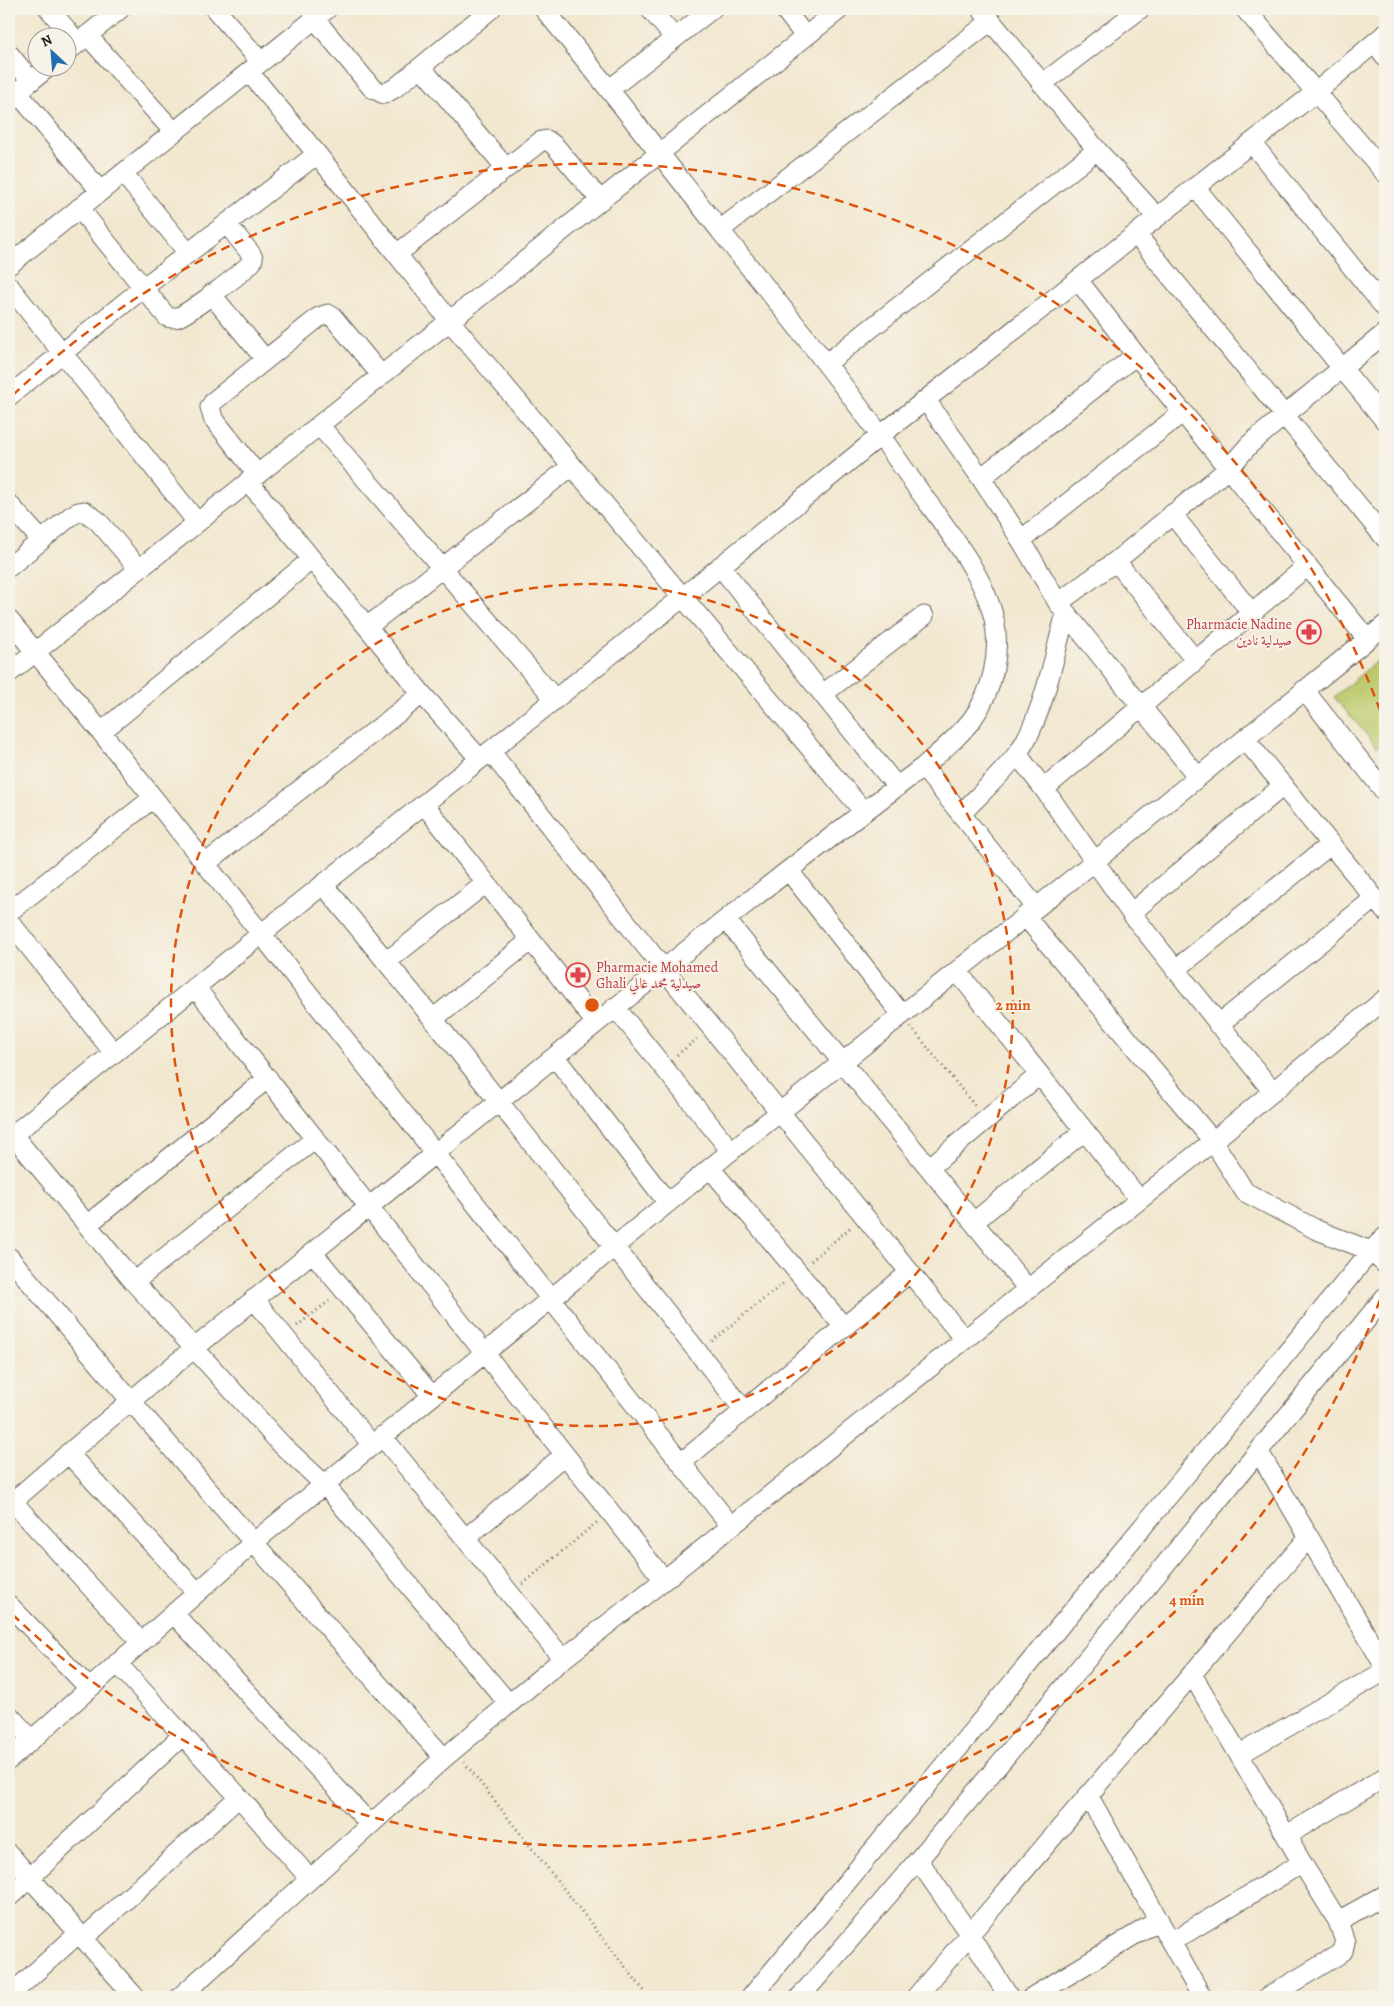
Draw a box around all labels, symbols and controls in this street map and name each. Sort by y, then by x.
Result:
north arrow [28,28,78,78]
text: N [38,30,55,52]
place label: Pharmacie Nadine صيدلية نادين [1186,615,1292,650]
pharmacy icon: Pharmacie Nadine صيدلية نادين [1296,619,1322,645]
place label: Pharmacie Mohamed Ghali صيدلية محمد غالي [596,958,719,995]
pharmacy icon: Pharmacie Mohamed Ghali صيدلية محمد غالي [565,962,591,988]
text: 2 min [995,995,1031,1015]
centre of rings [583,996,601,1014]
text: 4 min [1169,1590,1205,1610]

